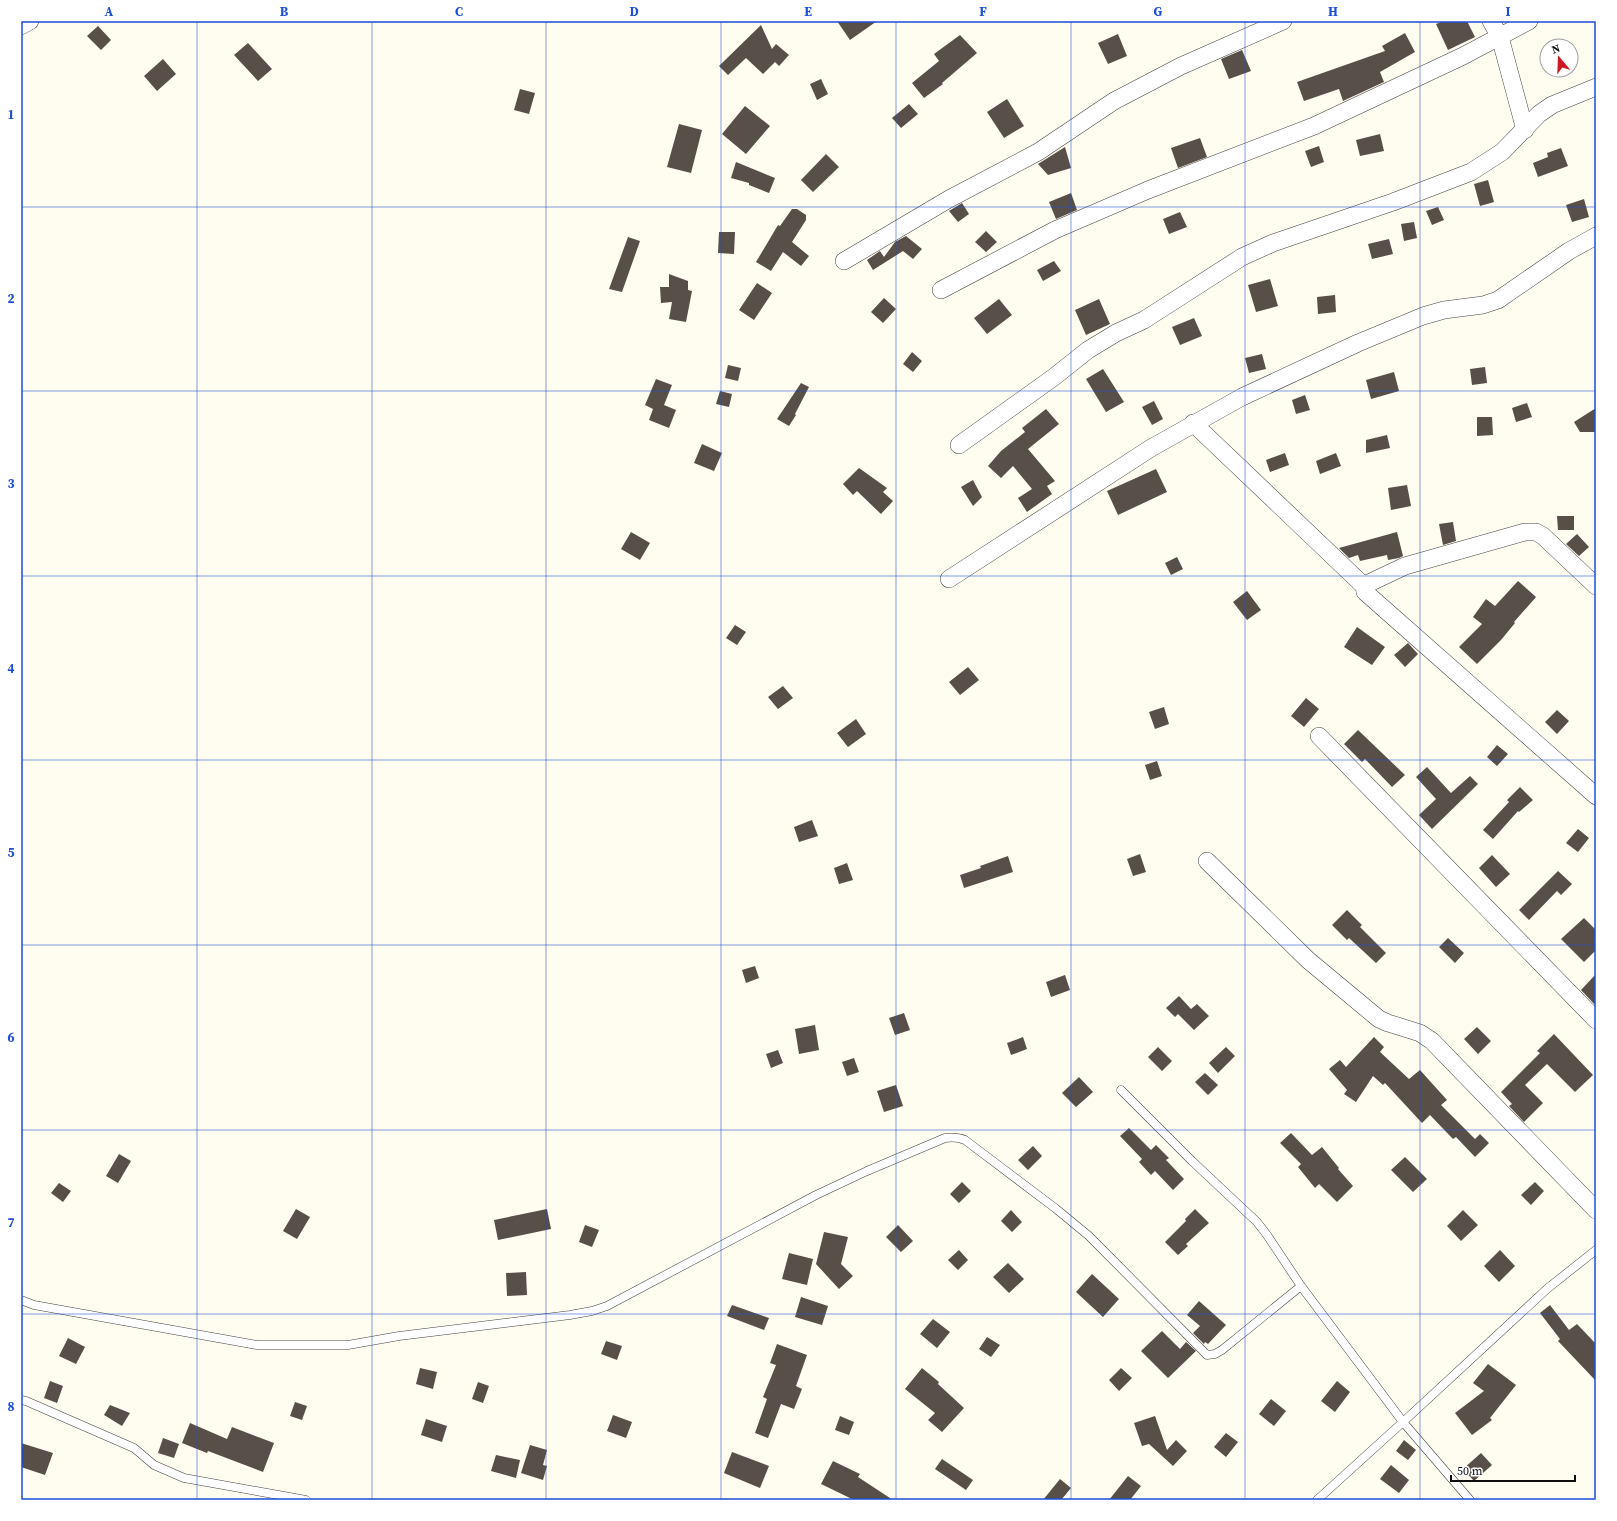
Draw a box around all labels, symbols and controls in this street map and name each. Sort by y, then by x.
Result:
text: A [105,3,114,20]
text: B [280,3,289,20]
text: C [455,3,463,20]
text: D [629,3,639,20]
text: E [804,3,812,20]
text: F [979,3,987,20]
text: G [1154,3,1163,20]
text: H [1328,3,1338,20]
text: I [1505,3,1511,20]
north arrow [1539,38,1579,78]
text: N [1550,41,1562,57]
text: 1 [7,106,15,123]
text: 2 [7,290,15,307]
text: 3 [7,475,15,492]
text: 4 [7,660,15,677]
text: 5 [7,844,15,861]
text: 6 [7,1029,15,1046]
text: 7 [7,1214,15,1231]
text: 8 [7,1398,15,1415]
scale bar [1451,1457,1575,1483]
text: 50 m [1457,1463,1483,1479]

